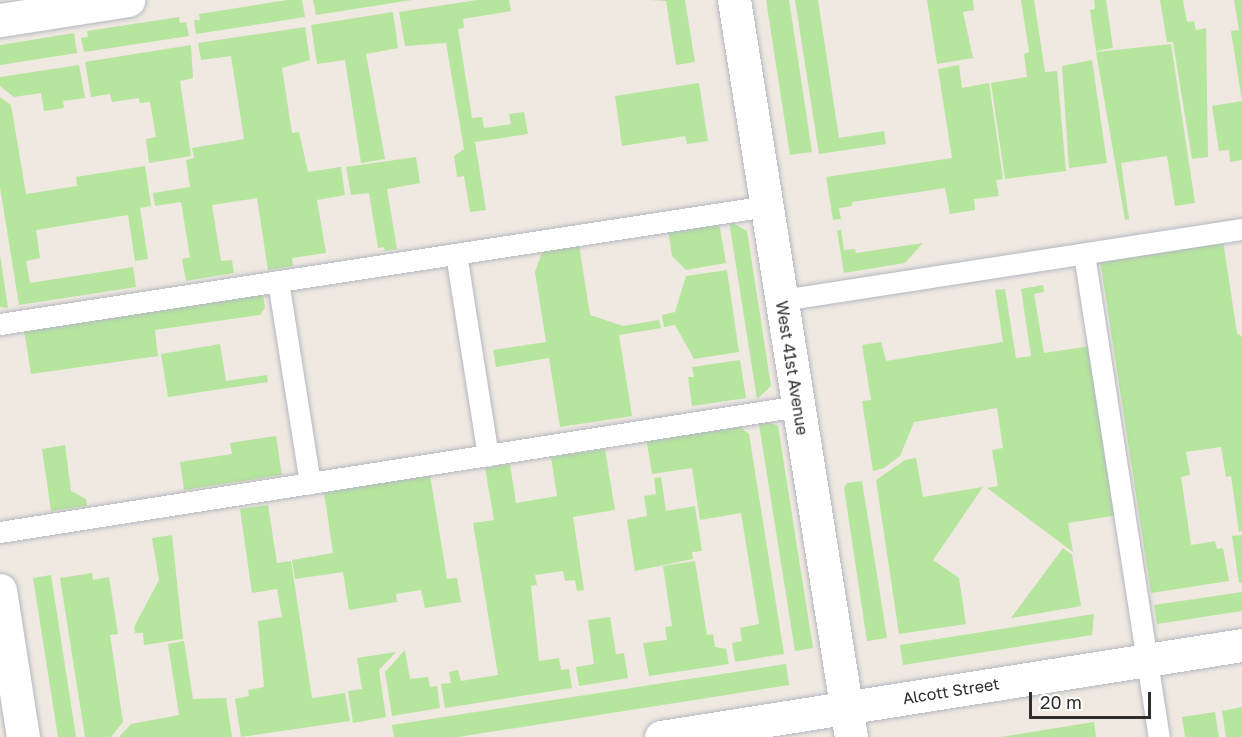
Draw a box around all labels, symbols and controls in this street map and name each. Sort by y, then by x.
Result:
street label: West 41st Avenue [772,299,812,437]
street label: Alcott Street [901,674,1001,708]
scale bar [1032,680,1154,718]
text: 20 m [1040,691,1082,713]

